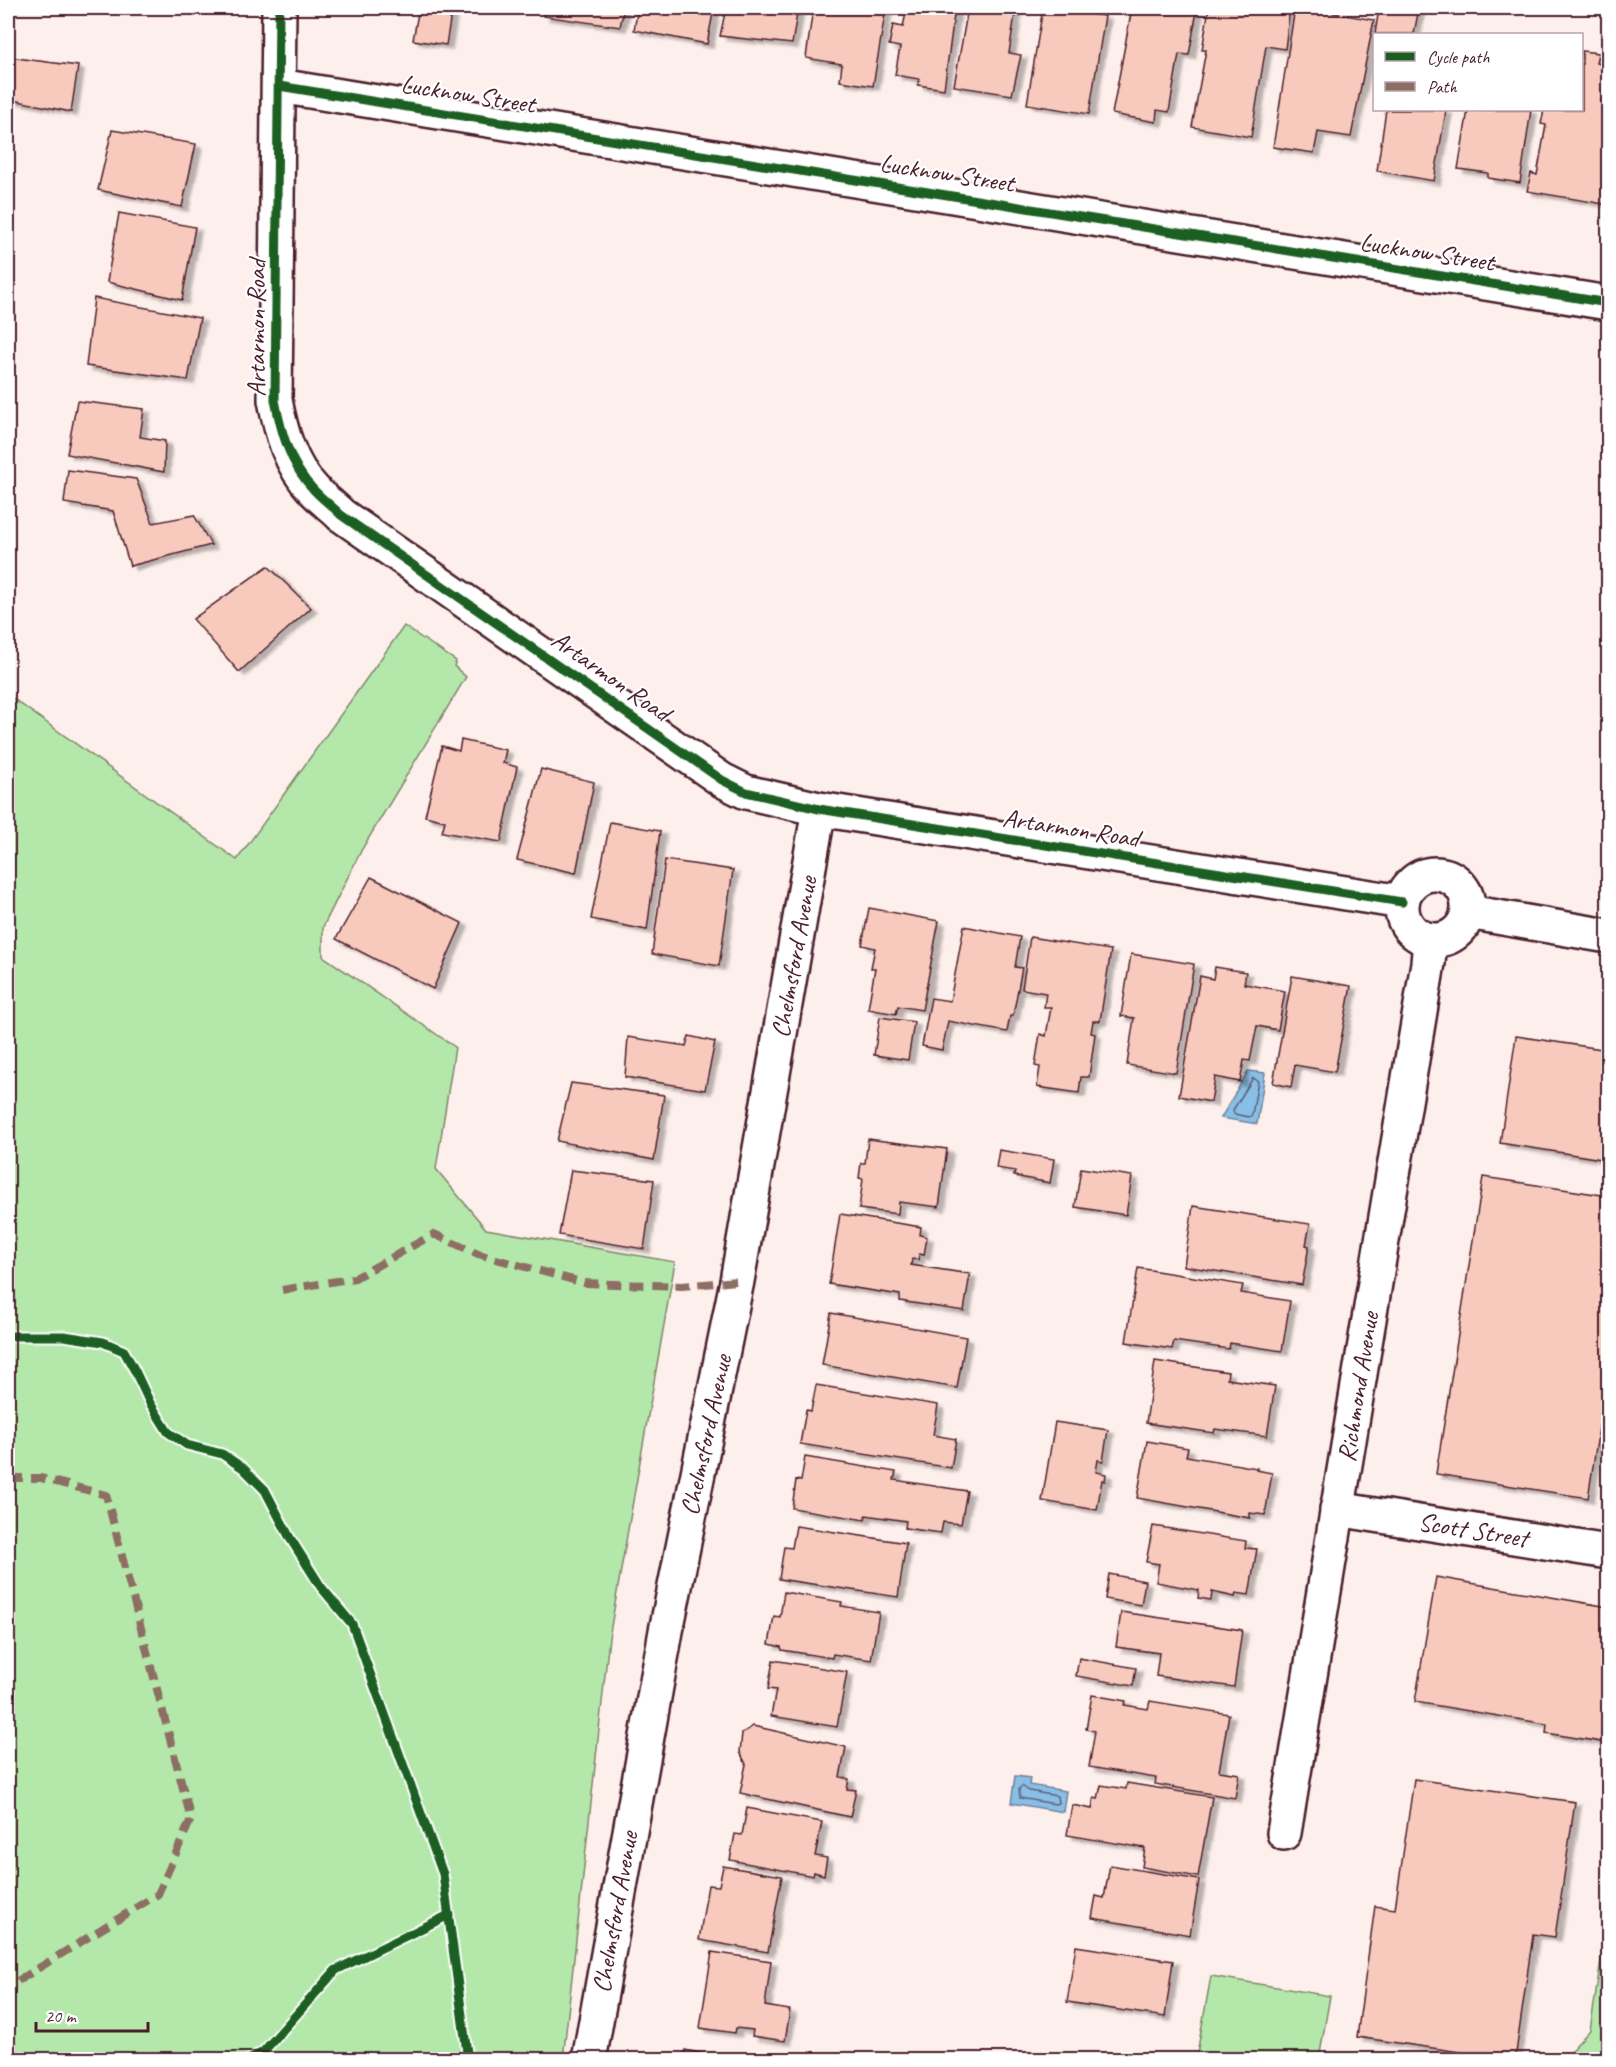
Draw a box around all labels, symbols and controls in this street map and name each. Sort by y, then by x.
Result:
legend [1373,33,1583,111]
text: Cycle path [1427,46,1490,68]
street label: Lucknow Street [399,67,540,121]
text: Path [1427,76,1457,98]
street label: Lucknow Street [878,146,1019,200]
street label: Lucknow Street [1358,225,1499,279]
street label: Artarmon Road [240,255,273,397]
street label: Artarmon Road [545,623,680,731]
street label: Artarmon Road [1000,801,1145,856]
street label: Chelmsford Avenue [764,872,825,1040]
street label: Richmond Avenue [1330,1308,1386,1464]
street label: Chelmsford Avenue [673,1350,739,1518]
street label: Scott Street [1416,1505,1533,1555]
street label: Chelmsford Avenue [585,1827,646,1995]
scale bar [36,1995,148,2033]
text: 20 m [45,2005,78,2027]

